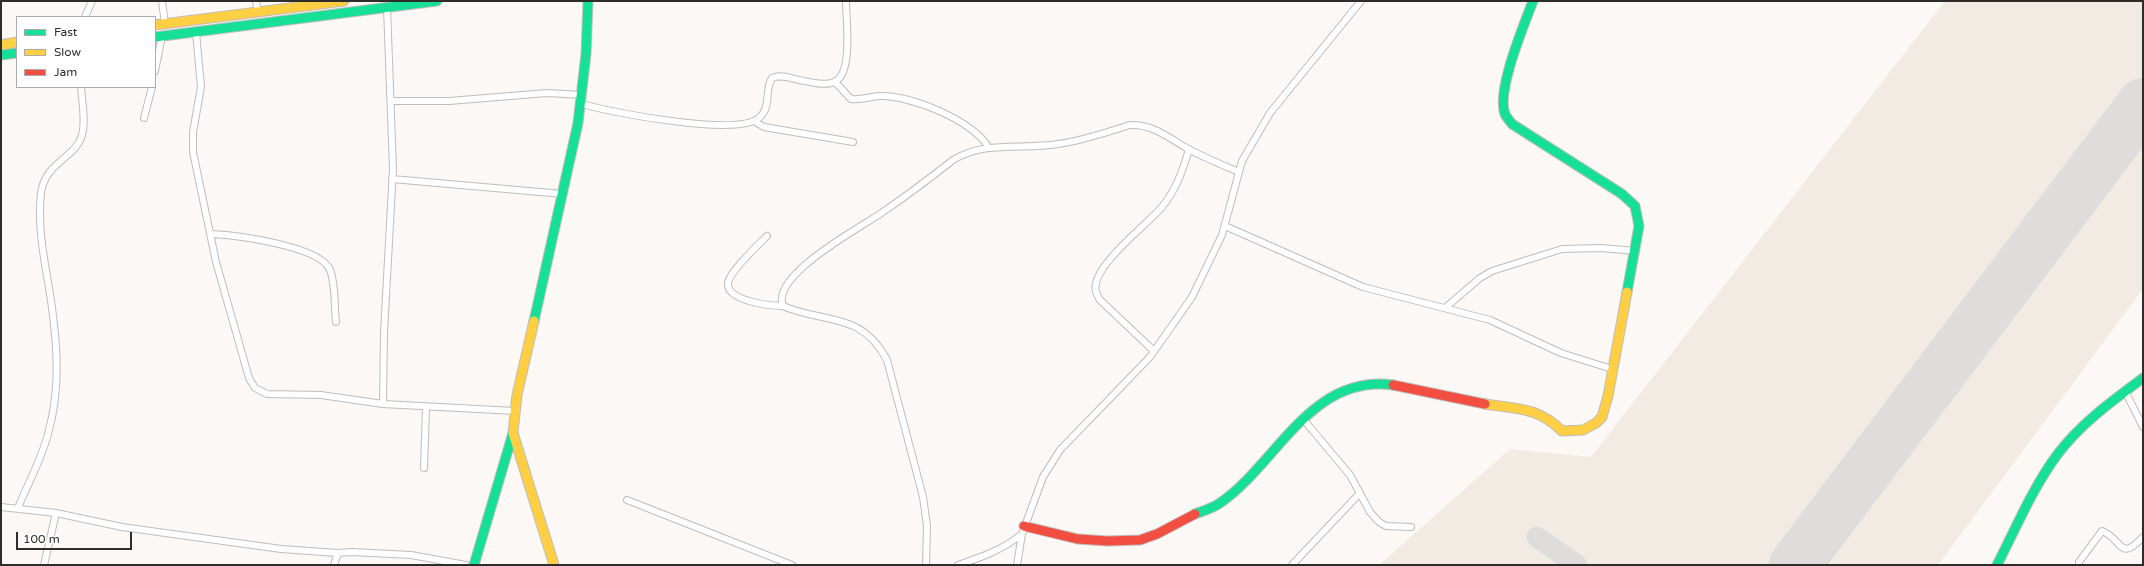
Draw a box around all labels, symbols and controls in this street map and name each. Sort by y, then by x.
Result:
legend [16,16,156,88]
text: Fast [54,25,77,39]
text: Slow [54,45,81,59]
text: Jam [54,65,77,79]
scale bar [18,524,134,550]
text: 100 m [23,532,60,546]

